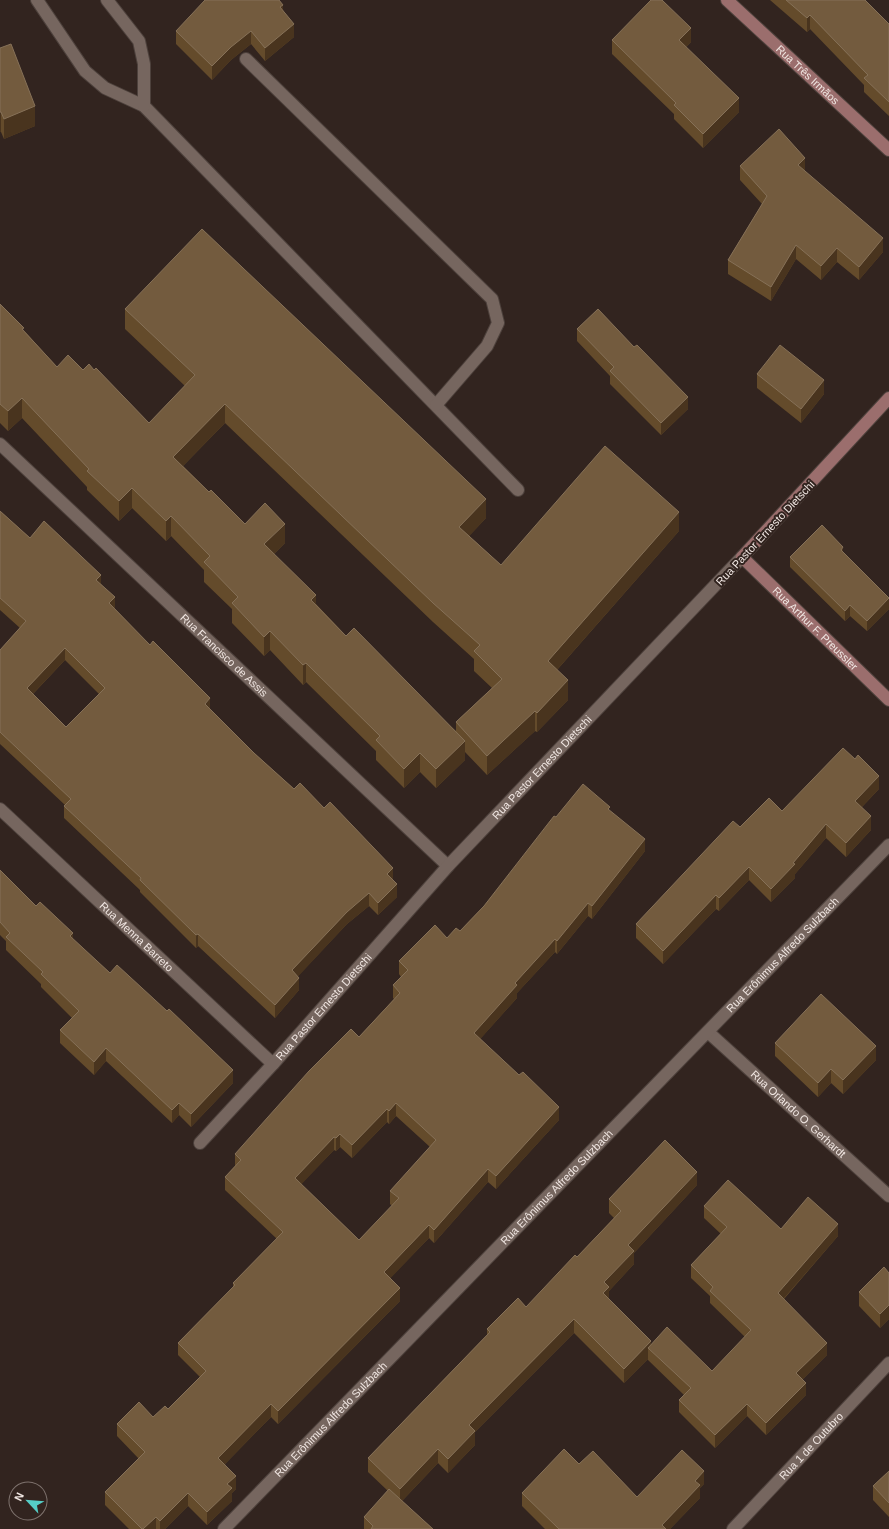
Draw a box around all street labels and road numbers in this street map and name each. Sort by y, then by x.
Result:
street label: Rua Três Irmãos [774,43,842,107]
street label: Rua Pastor Ernesto Dietschi [713,478,817,588]
street label: Rua Arthur F. Preussler [770,584,861,673]
street label: Rua Francisco de Assis [178,611,271,699]
street label: Rua Pastor Ernesto Dietschi [490,713,594,822]
street label: Rua Erônimus Alfredo Sulzbach [724,895,841,1015]
street label: Rua Menna Barreto [97,899,176,974]
street label: Rua Pastor Ernesto Dietschi [273,951,374,1063]
street label: Rua Orlando O. Gerhardt [749,1068,848,1160]
street label: Rua Erônimus Alfredo Sulzbach [498,1127,615,1247]
street label: Rua Erônimus Alfredo Sulzbach [272,1359,389,1479]
street label: Rua 1 de Outubro [777,1410,845,1482]

